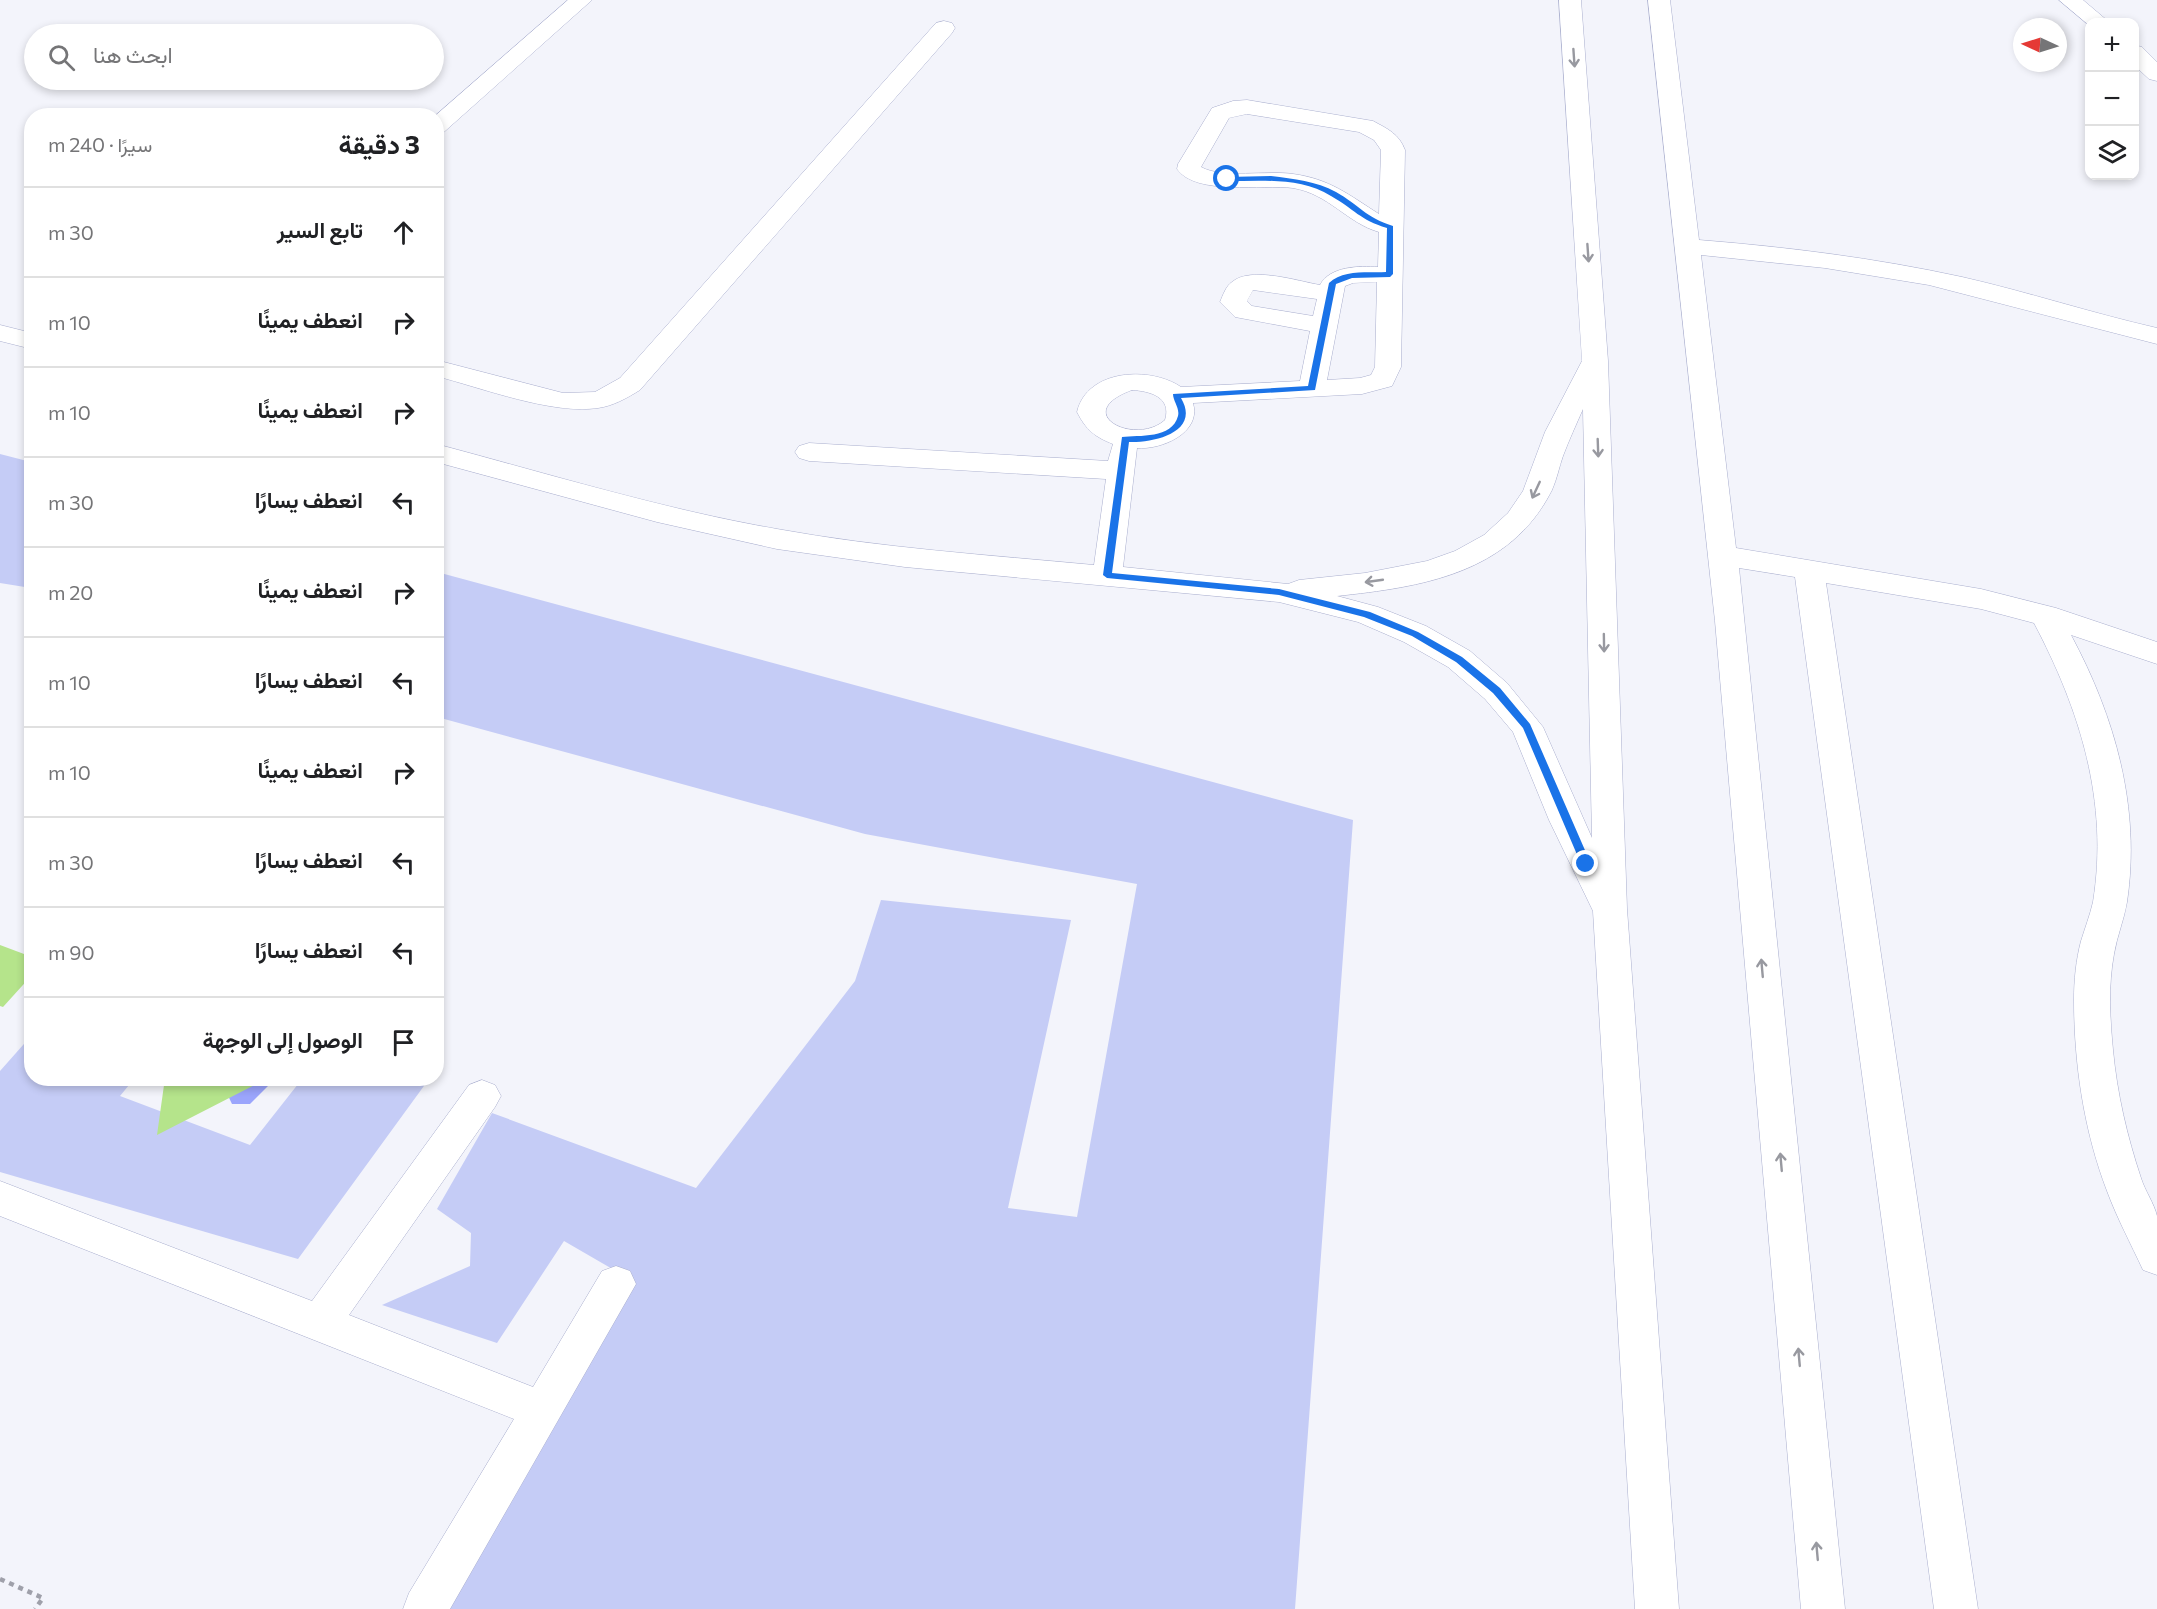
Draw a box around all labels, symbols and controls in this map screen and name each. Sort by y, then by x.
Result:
north arrow [2013,18,2067,72]
map controls [2085,18,2139,180]
button: + [2085,18,2139,72]
search box [24,24,444,90]
icon: search [45,41,78,74]
text: ابحث هنا [93,41,173,68]
one-way arrow [1569,48,1580,68]
button: − [2085,72,2139,126]
button: layers [2085,126,2139,180]
text: 3 دقيقة [339,128,420,159]
text: سيرًا · 240 m [48,132,152,156]
route start [1213,165,1239,191]
text: تابع السير [277,216,363,243]
icon: ahead [387,216,420,249]
text: 30 m [48,220,94,244]
one-way arrow [1583,242,1594,262]
text: انعطف يمينًا [257,306,363,333]
icon: right [387,306,420,339]
text: 10 m [48,310,91,334]
text: انعطف يمينًا [257,396,363,423]
icon: right [387,396,420,429]
text: 10 m [48,400,91,424]
one-way arrow [1593,437,1604,457]
one-way arrow [1530,481,1542,499]
text: انعطف يسارًا [255,486,363,513]
icon: left [387,486,420,519]
text: 30 m [48,490,94,514]
text: انعطف يمينًا [257,576,363,603]
icon: right [387,576,420,609]
one-way arrow [1365,576,1384,587]
text: 20 m [48,580,93,604]
one-way arrow [1598,632,1610,652]
text: انعطف يسارًا [255,666,363,693]
icon: left [387,666,420,699]
text: 10 m [48,670,91,694]
text: انعطف يمينًا [257,756,363,783]
icon: right [387,756,420,789]
text: 10 m [48,760,91,784]
text: انعطف يسارًا [255,846,363,873]
icon: left [387,846,420,879]
text: 30 m [48,850,94,874]
route end [1572,850,1598,876]
text: انعطف يسارًا [255,936,363,963]
icon: left [387,936,420,969]
text: 90 m [48,940,95,964]
one-way arrow [1756,959,1767,979]
text: الوصول إلى الوجهة [203,1026,363,1053]
icon: arrive [387,1026,420,1059]
one-way arrow [1775,1153,1786,1173]
one-way arrow [1793,1347,1804,1367]
one-way arrow [1811,1541,1822,1561]

